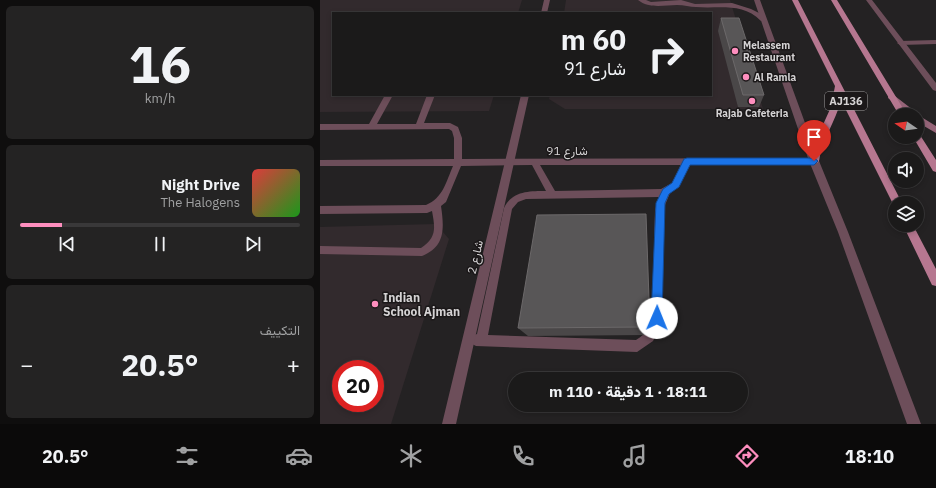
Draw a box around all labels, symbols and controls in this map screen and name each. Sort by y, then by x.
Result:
text: 60 m [561,21,626,58]
icon: right [640,28,692,80]
text: 16 [129,30,191,97]
place label: Melassem Restaurant [743,39,795,64]
marker: Melassem Restaurant [730,46,740,56]
text: شارع 91 [564,57,626,80]
place label: Al Ramla [754,71,797,84]
marker: Al Ramla [741,72,751,82]
text: km/h [145,90,175,107]
road number: AJ136 [825,92,867,110]
marker: Rajab Cafeteria [747,96,757,106]
place label: Rajab Cafeteria [716,107,789,120]
north arrow [888,108,924,144]
map controls [888,108,924,232]
pin [797,120,831,161]
icon: arrive [803,126,825,148]
street label: شارع 91 [546,143,588,160]
button: sound [888,152,924,188]
text: Night Drive [161,175,240,194]
text: The Halogens [160,194,240,211]
button: layers [888,196,924,232]
icon: previous [56,233,78,255]
icon: pause [149,233,171,255]
icon: next [242,233,264,255]
street label: شارع 2 [464,239,488,276]
place label: Indian School Ajman [383,290,460,319]
position arrow [636,297,678,339]
marker: Indian School Ajman [370,299,380,309]
text: التكييف [260,322,300,339]
text: 20.5° [121,345,199,384]
text: − [20,350,33,379]
text: + [287,350,300,379]
speed limit sign: 20 [332,360,384,412]
text: 18:11 · 1 دقيقة · 110 m [549,382,707,401]
icon: filters [173,442,201,470]
icon: car [285,442,313,470]
icon: climate [397,442,425,470]
icon: phone [509,442,537,470]
icon: music [621,442,649,470]
icon: directions [733,442,761,470]
text: 20.5° [42,445,89,468]
text: 18:10 [845,445,894,468]

